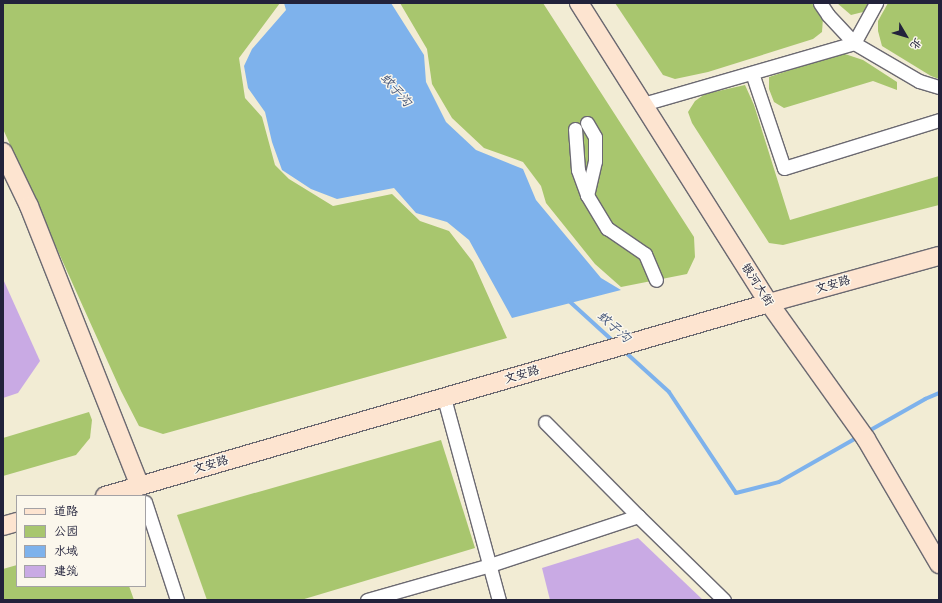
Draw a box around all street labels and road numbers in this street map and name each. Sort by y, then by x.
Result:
street label: 银河大街 [738,261,776,309]
street label: 文安路 [814,273,852,297]
street label: 文安路 [503,363,541,387]
street label: 文安路 [192,453,230,477]

